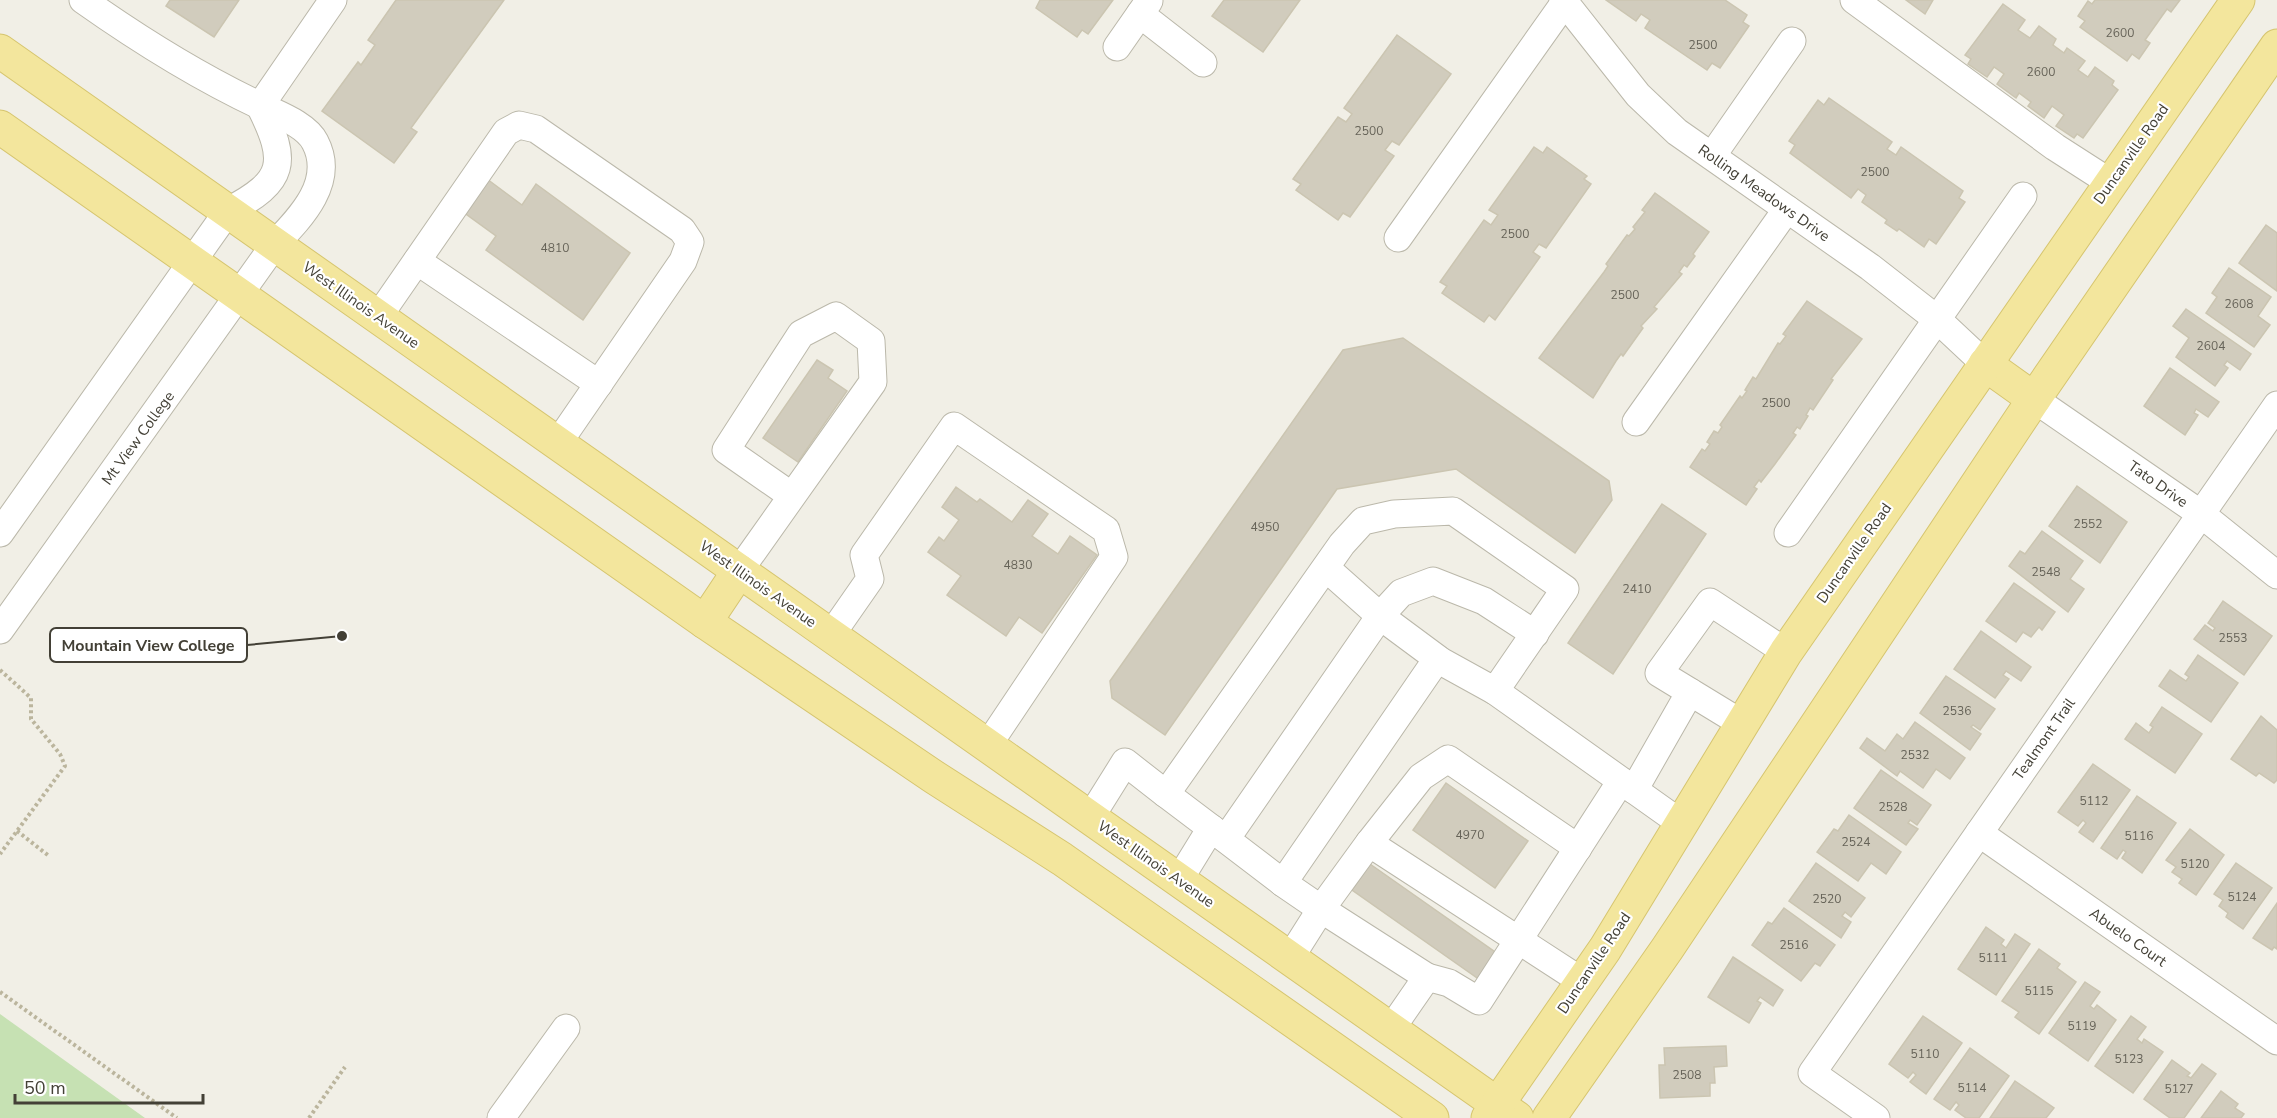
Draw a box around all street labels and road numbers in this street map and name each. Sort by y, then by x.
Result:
street label: Duncanville Road [2089,100,2173,208]
street label: Rolling Meadows Drive [1694,140,1834,246]
street label: West Illinois Avenue [299,257,423,353]
street label: Mt View College [97,387,179,489]
street label: Tato Drive [2124,456,2192,512]
street label: Duncanville Road [1812,499,1896,607]
street label: West Illinois Avenue [696,536,820,632]
street label: Tealmont Trail [2008,693,2080,784]
street label: West Illinois Avenue [1094,816,1218,912]
street label: Abuelo Court [2085,903,2171,971]
street label: Duncanville Road [1553,908,1635,1018]

